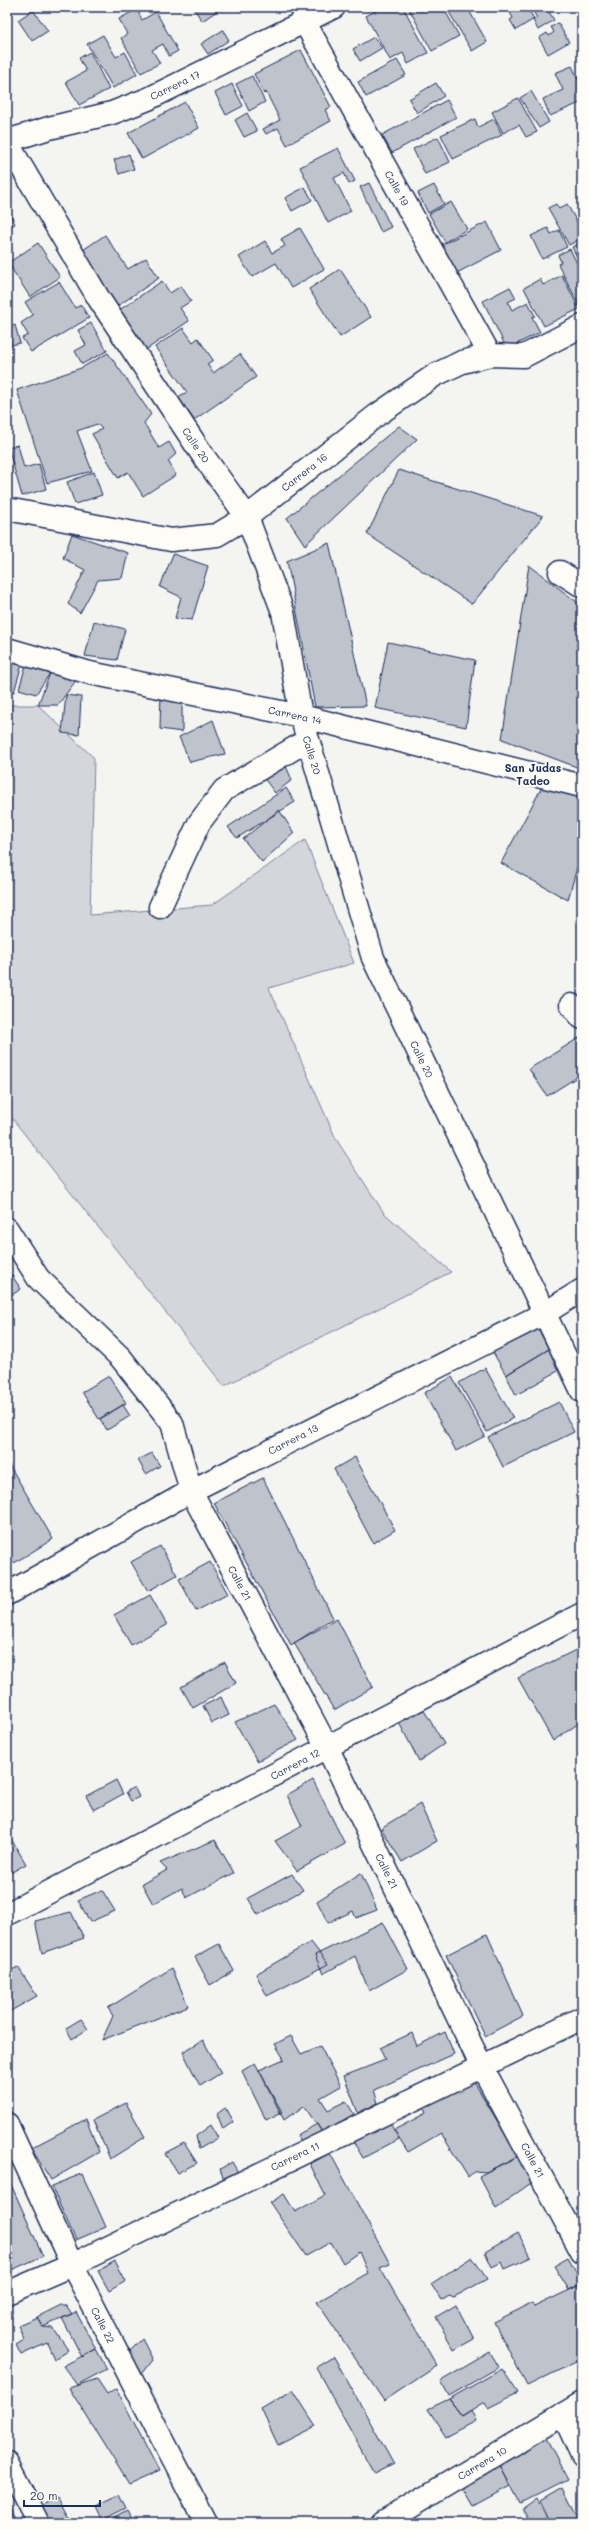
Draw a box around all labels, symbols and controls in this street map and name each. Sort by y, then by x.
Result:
street label: Carrera 17 [148,67,203,103]
street label: Calle 19 [382,168,412,208]
street label: Calle 20 [179,425,213,465]
street label: Carrera 16 [278,450,330,494]
street label: Carrera 14 [267,702,323,728]
street label: Calle 20 [300,734,324,776]
district label: San Judas Tadeo [505,760,562,788]
street label: Calle 20 [407,1038,437,1080]
street label: Carrera 13 [266,1420,321,1458]
street label: Calle 21 [225,1563,255,1603]
street label: Carrera 12 [268,1745,322,1783]
street label: Calle 21 [372,1851,402,1891]
street label: Carrera 11 [268,2138,322,2174]
street label: Calle 21 [518,2140,548,2180]
street label: Calle 22 [88,2304,118,2346]
street label: Carrera 10 [455,2443,509,2483]
scale bar [24,2482,100,2508]
text: 20 m [30,2487,58,2503]

